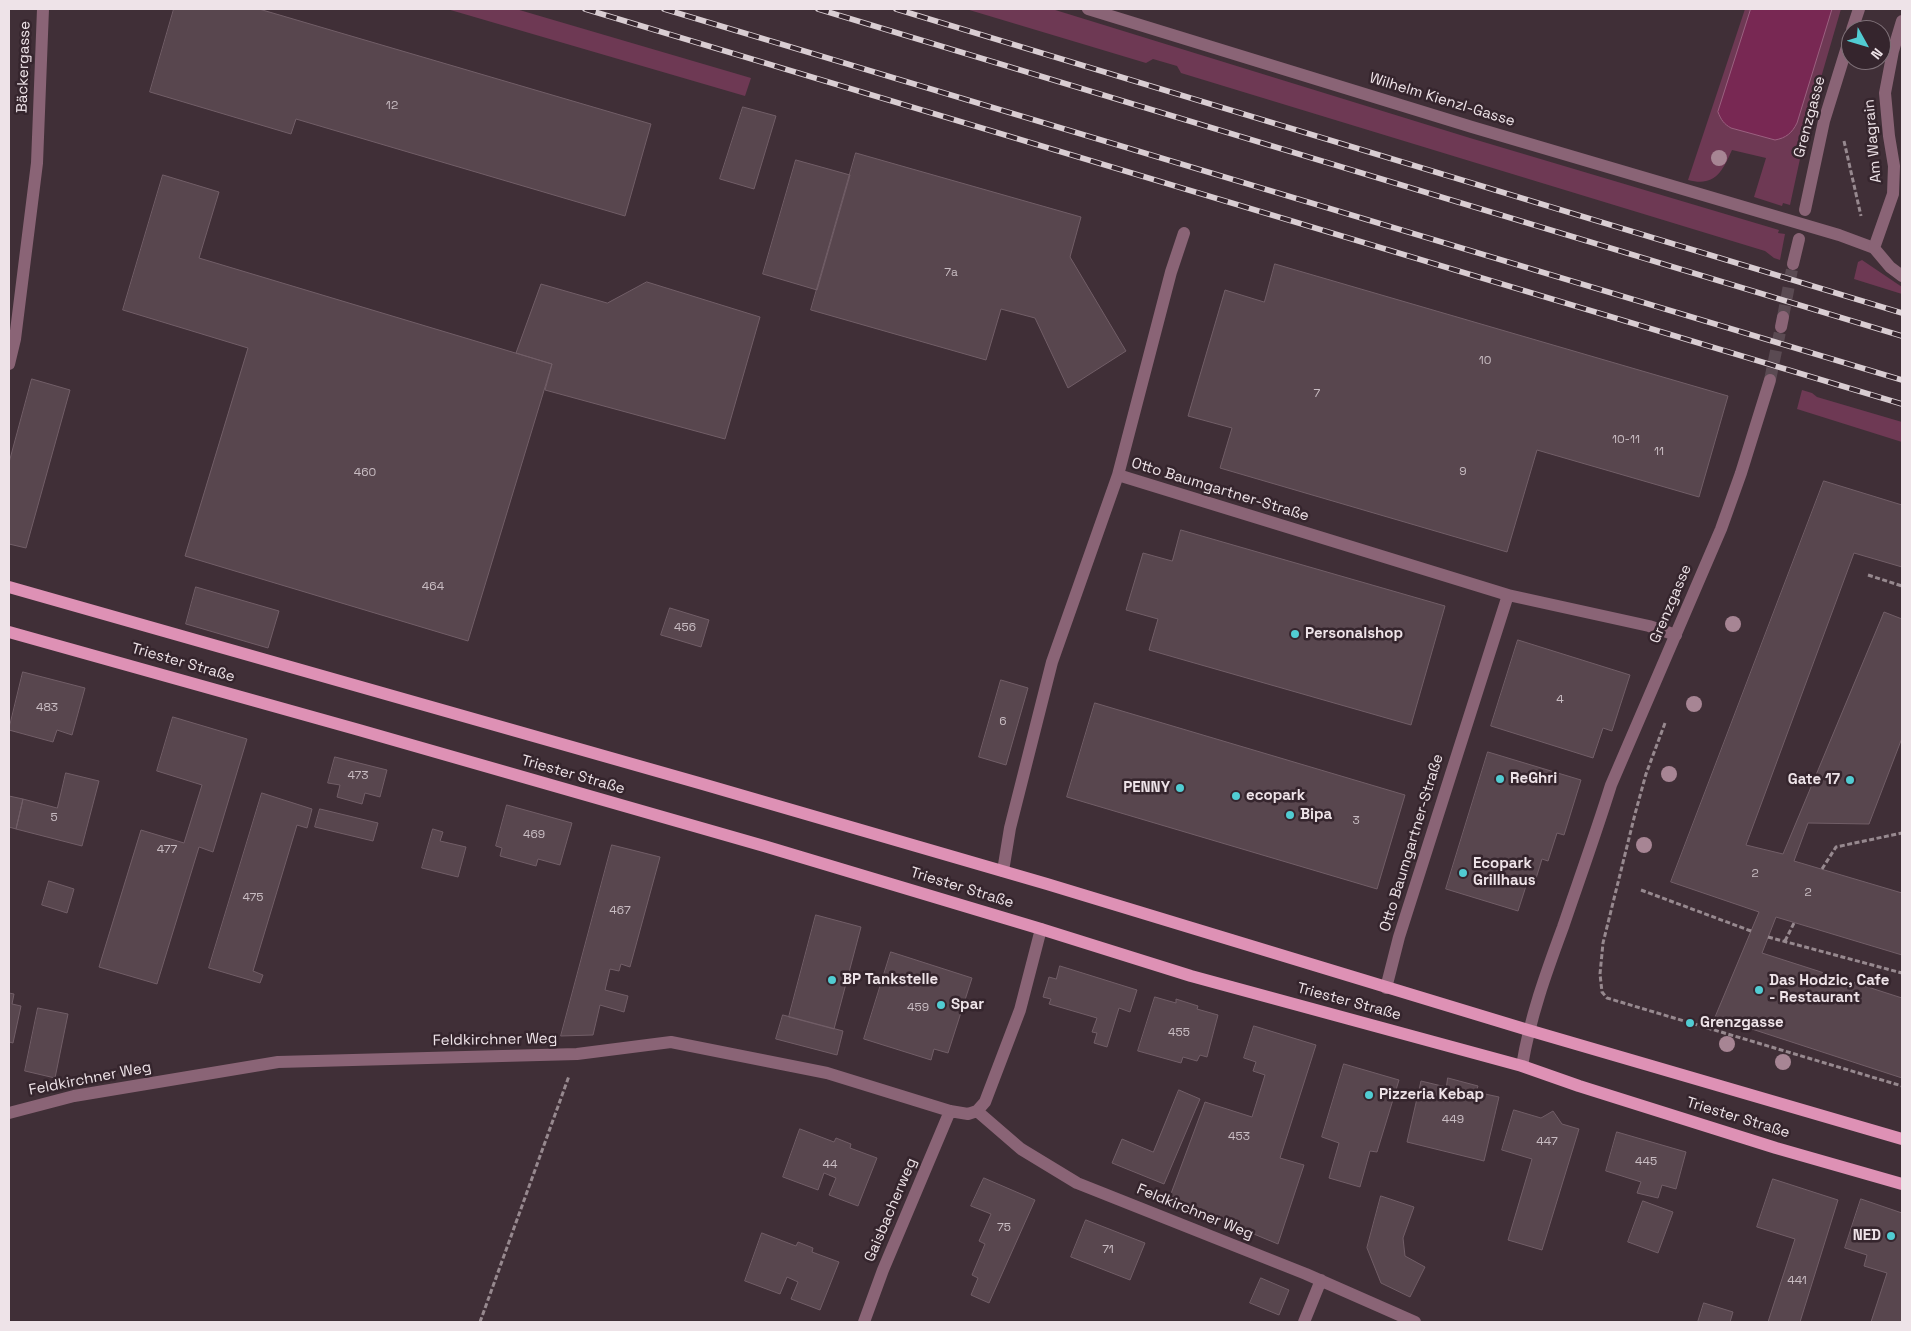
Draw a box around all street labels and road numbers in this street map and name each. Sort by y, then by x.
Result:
street label: Bäckergasse [13,21,35,113]
street label: Wilhelm Kienzl-Gasse [1367,69,1517,131]
street label: Grenzgasse [1790,74,1830,160]
street label: Am Wagrain [1860,98,1886,184]
street label: Otto Baumgartner-Straße [1129,454,1311,526]
street label: Grenzgasse [1646,562,1696,646]
street label: Triester Straße [129,640,237,686]
street label: Triester Straße [519,752,627,798]
street label: Otto Baumgartner-Straße [1376,752,1448,934]
street label: Triester Straße [908,864,1016,912]
street label: Triester Straße [1295,979,1403,1025]
street label: Feldkirchner Weg [433,1030,557,1050]
street label: Feldkirchner Weg [27,1058,153,1100]
street label: Triester Straße [1684,1094,1792,1142]
street label: Gaisbacherweg [861,1155,921,1265]
street label: Feldkirchner Weg [1134,1180,1256,1244]

